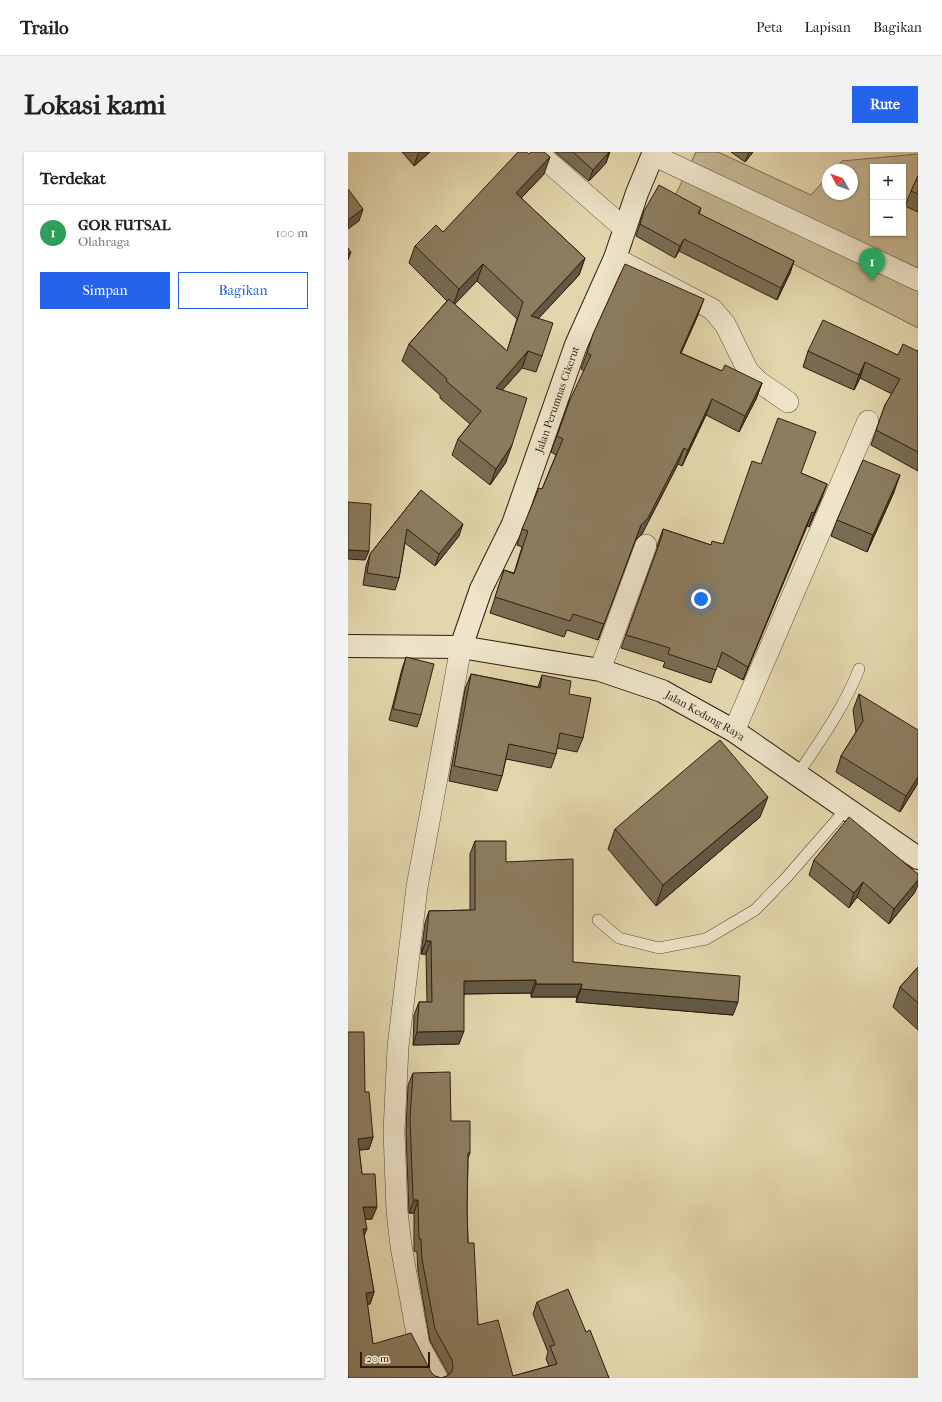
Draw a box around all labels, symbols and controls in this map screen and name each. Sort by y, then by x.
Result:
text: Trailo [20,17,69,39]
text: Peta [756,19,783,36]
text: Lapisan [805,19,851,36]
text: Bagikan [873,19,922,36]
button: Rute [852,86,918,123]
text: Lokasi kami [24,88,166,121]
north arrow [822,164,858,200]
map controls [870,164,906,236]
button: + [870,164,906,200]
text: Terdekat [40,168,106,188]
button: − [870,200,906,236]
text: GOR FUTSAL [78,216,171,234]
text: 1 [51,225,55,240]
text: 100 m [275,225,308,240]
text: Olahraga [78,234,130,249]
pin: 1 [859,248,885,281]
button: Simpan [40,272,170,309]
button: Bagikan [178,272,308,309]
street label: Jalan Perumnas Cikerut [532,344,582,455]
your location [691,589,711,609]
street label: Jalan Kedung Raya [662,687,748,744]
scale bar [360,1350,430,1369]
text: 20 m [366,1352,389,1365]

